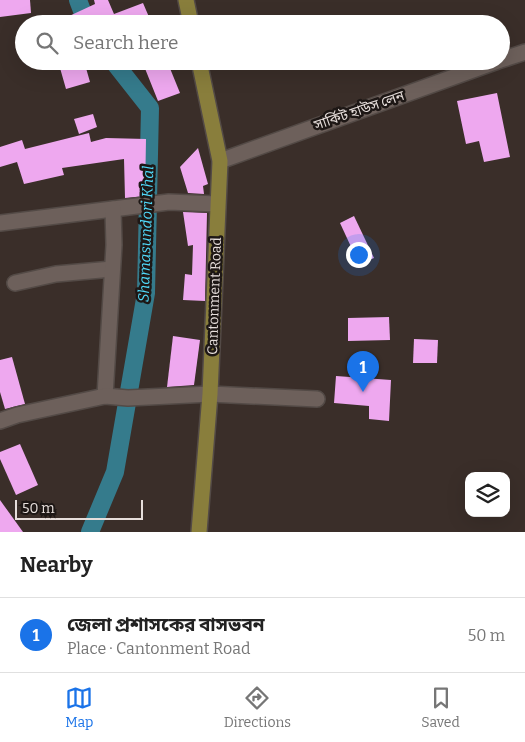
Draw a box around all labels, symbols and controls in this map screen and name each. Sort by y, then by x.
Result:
search box [15,15,510,70]
icon: search [33,29,61,57]
text: Search here [73,31,178,54]
street label: সার্কিট হাউস লেন [311,86,407,134]
water label: Shamasundori Khal [135,165,157,303]
street label: Cantonment Road [204,237,225,355]
your location [346,242,372,268]
pin: 1 [347,351,379,392]
map controls [465,472,510,517]
button: layers [465,472,510,517]
scale bar [15,497,142,520]
text: 50 m [22,500,55,517]
text: Nearby [20,552,93,578]
text: জেলা প্রশাসকের বাসভবন [67,613,265,636]
text: 1 [33,626,39,645]
text: 50 m [468,626,505,645]
text: Place · Cantonment Road [67,639,250,658]
tab: Map [65,684,93,731]
tab: Directions [224,684,291,731]
tab: Saved [421,684,460,731]

